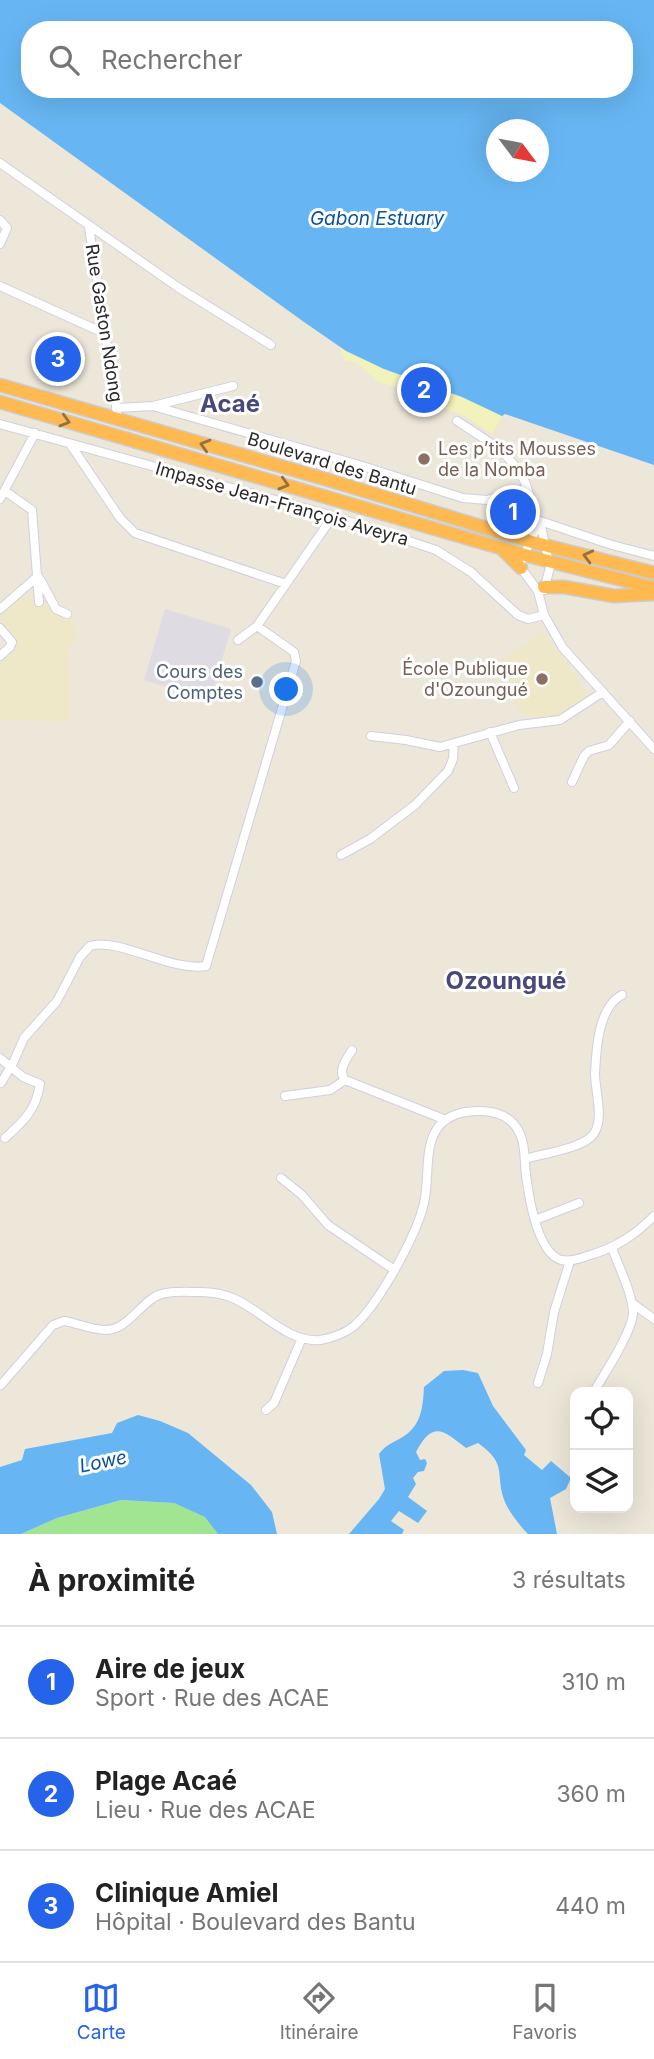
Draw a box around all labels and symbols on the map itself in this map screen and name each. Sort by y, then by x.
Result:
north arrow [486,119,549,182]
water label: Gabon Estuary [310,207,445,230]
street label: Rue Gaston Ndong [82,242,127,404]
pin: 3 [35,333,81,385]
pin: 2 [401,364,447,416]
district label: Acaé [200,389,260,418]
one-way arrow [59,413,71,428]
street label: Boulevard des Bantu [245,428,419,499]
one-way arrow [199,438,211,453]
place label: Les p’tits Mousses de la Nomba [438,438,596,480]
marker: Les p’tits Mousses de la Nomba [416,451,432,467]
street label: Impasse Jean-François Aveyra [153,457,411,550]
one-way arrow [278,475,290,490]
pin: 1 [490,486,536,538]
one-way arrow [582,550,594,564]
place label: École Publique d'Ozoungué [402,657,528,700]
place label: Cours des Comptes [156,661,243,703]
marker: École Publique d'Ozoungué [534,671,550,687]
your location [269,672,303,706]
marker: Cours des Comptes [249,674,265,690]
district label: Ozoungué [446,966,566,995]
water label: Lowe [77,1445,129,1478]

